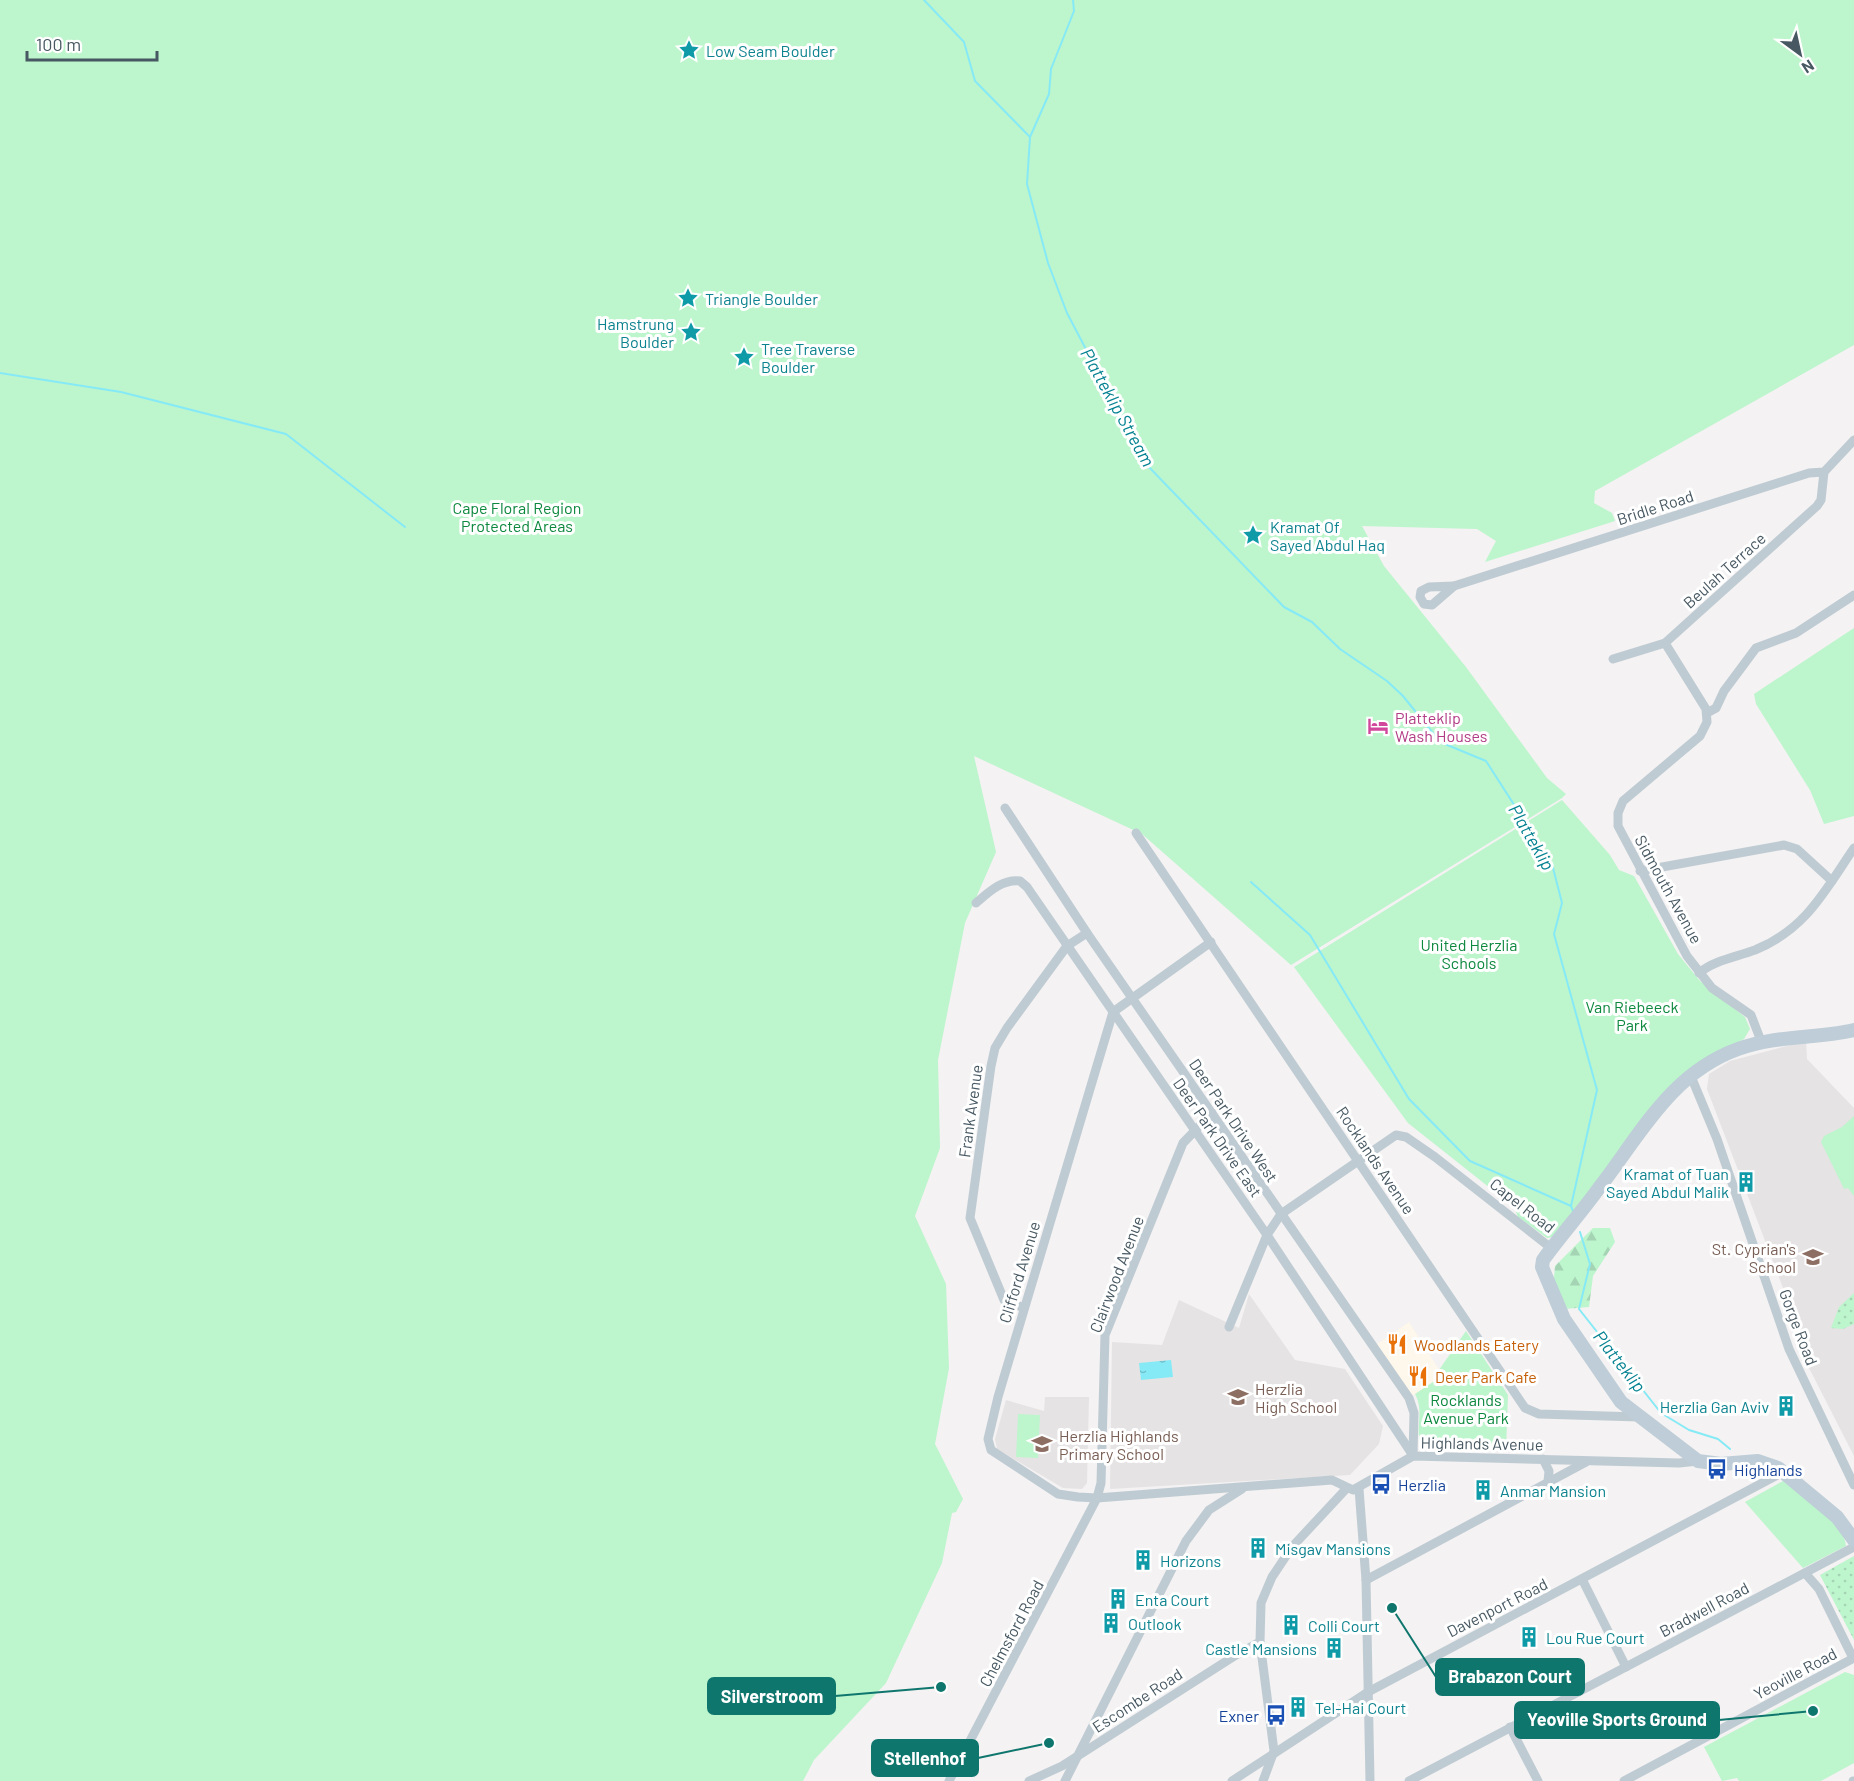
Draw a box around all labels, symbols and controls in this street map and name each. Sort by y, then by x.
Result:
scale bar [27,24,158,62]
north arrow [1770,24,1830,84]
text: 100 m [36,33,81,55]
place icon: Low Seam Boulder [677,38,701,62]
place label: Low Seam Boulder [706,41,835,60]
text: N [1799,56,1818,78]
place icon: Triangle Boulder [676,286,700,310]
place label: Triangle Boulder [705,289,818,308]
place label: Hamstrung Boulder [597,314,674,351]
place icon: Hamstrung Boulder [679,320,703,344]
place label: Tree Traverse Boulder [761,339,855,376]
water label: Platteklip Stream [1076,344,1160,470]
place icon: Tree Traverse Boulder [732,345,756,369]
street label: Bridle Road [1614,486,1696,528]
park label: Cape Floral Region Protected Areas [453,498,581,535]
place label: Kramat Of Sayed Abdul Haq [1270,517,1385,554]
place icon: Kramat Of Sayed Abdul Haq [1241,523,1265,547]
street label: Beulah Terrace [1679,528,1769,612]
place label: Platteklip Wash Houses [1395,708,1488,745]
hotel icon: Platteklip Wash Houses [1366,714,1390,738]
water label: Platteklip [1504,800,1560,874]
street label: Sidmouth Avenue [1631,831,1707,947]
park label: United Herzlia Schools [1420,935,1518,972]
park label: Van Riebeeck Park [1585,997,1679,1034]
street label: Deer Park Drive West [1186,1055,1282,1185]
street label: Frank Avenue [954,1063,986,1159]
street label: Deer Park Drive East [1170,1074,1266,1200]
street label: Rocklands Avenue [1333,1103,1419,1217]
place label: Kramat of Tuan Sayed Abdul Malik [1606,1164,1729,1201]
building icon: Kramat of Tuan Sayed Abdul Malik [1734,1170,1758,1194]
street label: Capel Road [1487,1174,1559,1236]
street label: Clairwood Avenue [1085,1213,1147,1335]
street label: Clifford Avenue [995,1219,1043,1325]
place label: St. Cyprian's School [1712,1239,1796,1276]
school or university icon: St. Cyprian's School [1801,1245,1825,1269]
street label: Gorge Road [1776,1286,1822,1368]
water label: Platteklip [1589,1326,1651,1396]
restaurant icon: Woodlands Eatery [1385,1332,1409,1356]
place label: Woodlands Eatery [1414,1335,1540,1354]
restaurant icon: Deer Park Cafe [1406,1364,1430,1388]
place label: Deer Park Cafe [1435,1367,1537,1386]
place label: Herzlia High School [1255,1379,1337,1416]
school or university icon: Herzlia High School [1226,1385,1250,1409]
park label: Rocklands Avenue Park [1423,1390,1509,1427]
building icon: Herzlia Gan Aviv [1774,1394,1798,1418]
place label: Herzlia Gan Aviv [1660,1397,1769,1416]
place label: Herzlia Highlands Primary School [1059,1426,1179,1463]
school or university icon: Herzlia Highlands Primary School [1030,1432,1054,1456]
street label: Highlands Avenue [1421,1432,1543,1454]
bus stop icon: Highlands [1705,1457,1729,1481]
place label: Highlands [1734,1460,1803,1479]
bus stop icon: Herzlia [1369,1472,1393,1496]
place label: Herzlia [1398,1475,1446,1494]
building icon: Anmar Mansion [1471,1478,1495,1502]
place label: Anmar Mansion [1500,1481,1606,1500]
building icon: Misgav Mansions [1246,1536,1270,1560]
place label: Misgav Mansions [1275,1539,1391,1558]
building icon: Horizons [1131,1548,1155,1572]
place label: Horizons [1160,1551,1221,1570]
street label: Davenport Road [1444,1574,1550,1640]
street label: Chelmsford Road [975,1576,1047,1690]
street label: Bradwell Road [1656,1577,1752,1641]
building icon: Enta Court [1106,1587,1130,1611]
place label: Enta Court [1135,1590,1209,1609]
building icon: Outlook [1099,1611,1123,1635]
building icon: Colli Court [1279,1613,1303,1637]
place label: Outlook [1128,1614,1182,1633]
place label: Colli Court [1308,1616,1380,1635]
building icon: Lou Rue Court [1517,1625,1541,1649]
place label: Lou Rue Court [1546,1628,1645,1647]
building icon: Castle Mansions [1322,1636,1346,1660]
place label: Castle Mansions [1205,1639,1317,1658]
street label: Yeoville Road [1750,1643,1840,1703]
callout: Brabazon Court [1436,1659,1584,1695]
street label: Escombe Road [1089,1664,1185,1736]
text: Brabazon Court [1448,1665,1572,1687]
callout: Silverstroom [708,1678,835,1714]
text: Silverstroom [721,1685,823,1707]
building icon: Tel-Hai Court [1286,1695,1310,1719]
place label: Tel-Hai Court [1315,1698,1406,1717]
callout: Yeoville Sports Ground [1515,1702,1719,1738]
bus stop icon: Exner [1264,1703,1288,1727]
place label: Exner [1219,1706,1259,1725]
text: Yeoville Sports Ground [1527,1708,1707,1730]
callout: Stellenhof [872,1740,978,1776]
text: Stellenhof [884,1747,966,1769]

